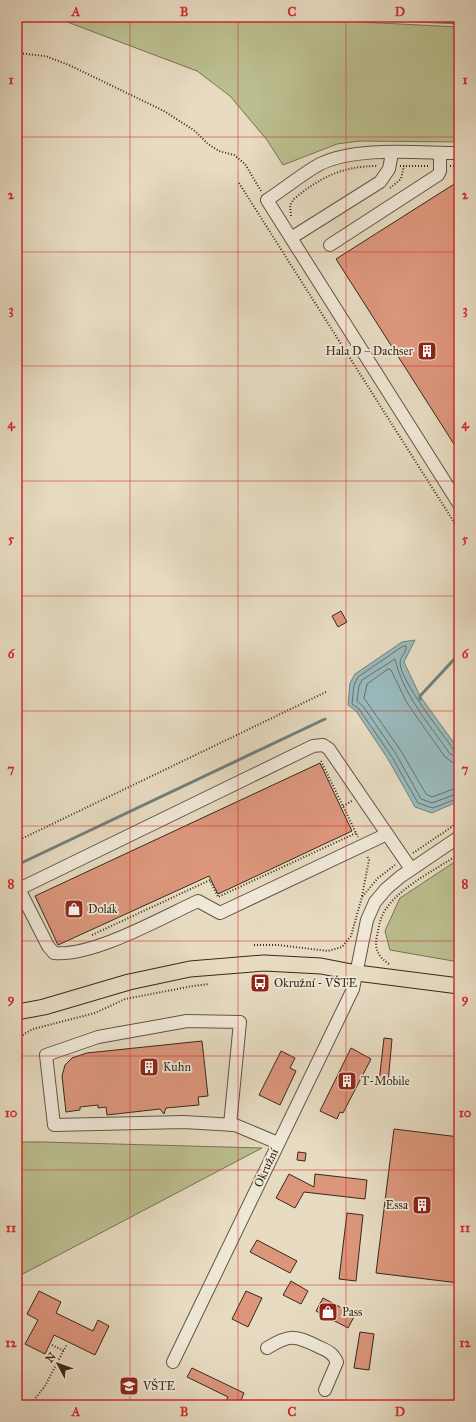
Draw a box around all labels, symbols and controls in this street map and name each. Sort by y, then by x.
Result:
text: A [71,4,81,20]
text: B [180,4,189,20]
text: C [288,4,297,20]
text: D [395,4,405,20]
text: 1 [8,72,14,88]
text: 1 [462,72,468,88]
text: 2 [8,187,15,203]
text: 2 [462,187,469,203]
text: 3 [8,302,14,318]
text: 3 [462,302,468,318]
building icon: Hala D – Dachser [416,340,438,362]
place label: Hala D – Dachser [326,344,413,358]
text: 4 [7,416,15,432]
text: 4 [461,416,469,432]
text: 5 [8,531,15,547]
text: 5 [462,531,469,547]
text: 6 [8,646,16,662]
text: 6 [462,646,470,662]
text: 7 [8,761,15,777]
text: 7 [462,761,469,777]
text: 8 [8,876,15,892]
text: 8 [462,876,469,892]
shop icon: Dolák [63,898,85,920]
place label: Dolák [88,902,118,916]
bus stop icon: Okružní - VŠTE [249,972,271,994]
place label: Okružní - VŠTE [274,974,358,990]
text: 9 [8,991,15,1007]
text: 9 [462,991,469,1007]
building icon: Kuhn [138,1056,160,1078]
place label: Kuhn [163,1060,191,1074]
building icon: T-Mobile [336,1070,358,1092]
place label: T-Mobile [361,1074,410,1088]
text: 10 [5,1105,18,1121]
text: 10 [459,1105,472,1121]
street label: Okružní [251,1146,281,1190]
building icon: Essa [411,1194,433,1216]
place label: Essa [386,1198,409,1212]
text: 11 [6,1220,16,1236]
text: 11 [460,1220,470,1236]
shop icon: Pass [317,1301,339,1323]
place label: Pass [342,1305,362,1319]
text: 12 [5,1335,17,1351]
text: 12 [459,1335,471,1351]
north arrow [38,1344,78,1384]
text: N [43,1349,59,1366]
school or university icon: VŠTE [118,1375,140,1397]
place label: VŠTE [142,1377,175,1393]
text: A [71,1404,81,1420]
text: B [180,1404,189,1420]
text: C [288,1404,297,1420]
text: D [395,1404,405,1420]

